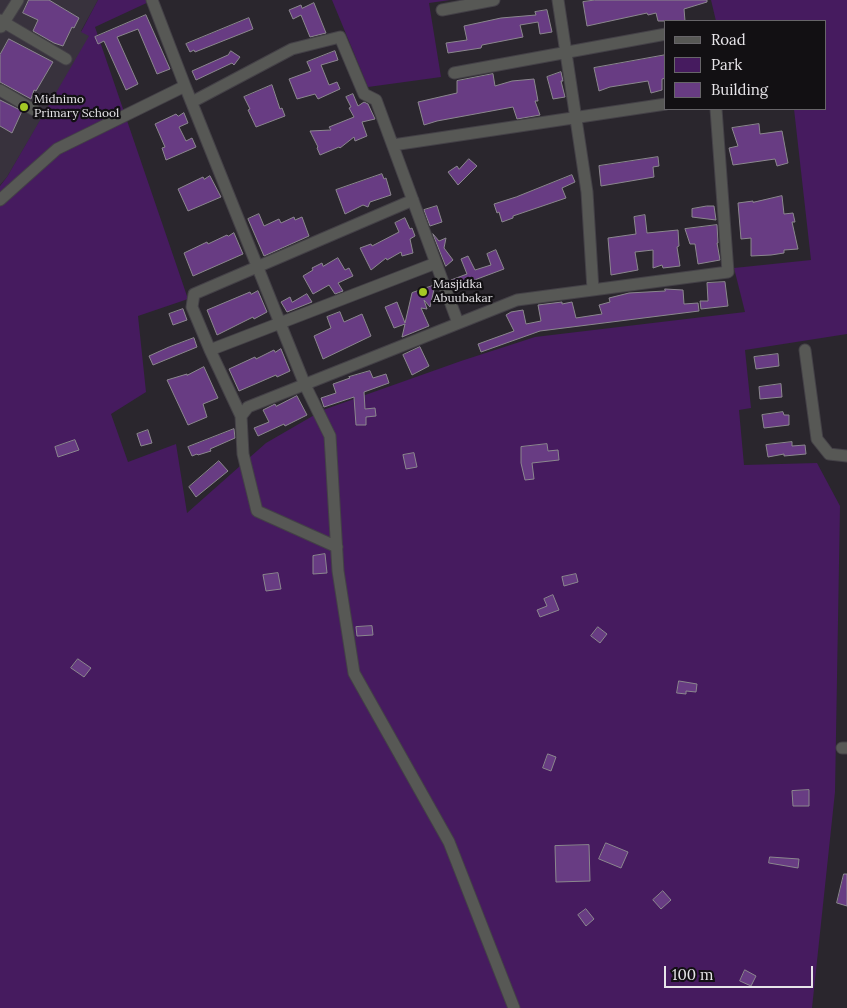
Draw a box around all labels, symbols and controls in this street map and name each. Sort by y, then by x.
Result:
legend [664,20,827,110]
text: Road [711,30,746,49]
text: Park [711,55,742,74]
text: Building [711,80,768,99]
place label: Midnimo Primary School [34,93,119,121]
marker: Midnimo Primary School [18,101,30,113]
place label: Masjidka Abuubakar [433,278,493,306]
marker: Masjidka Abuubakar [417,286,429,298]
scale bar [667,956,816,988]
text: 100 m [672,965,713,984]

